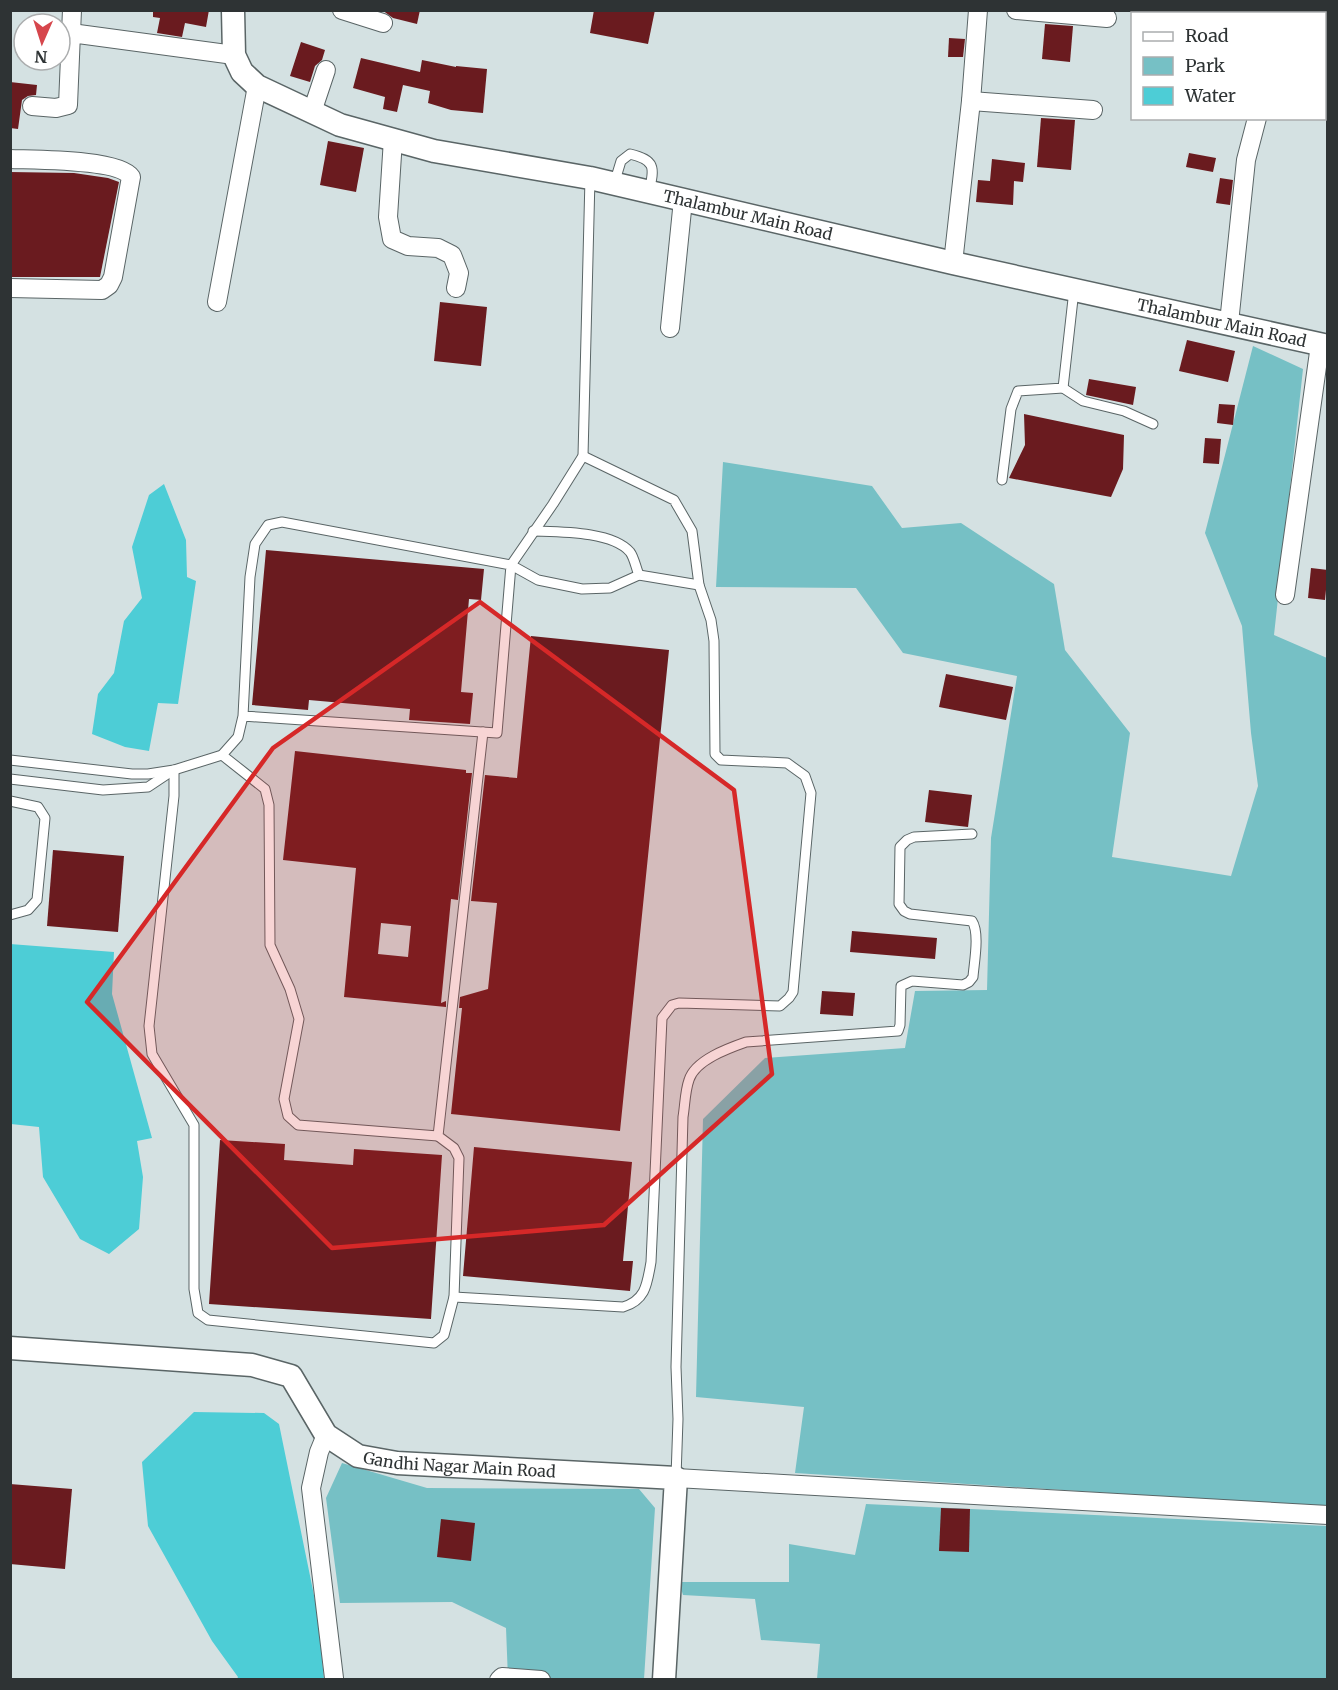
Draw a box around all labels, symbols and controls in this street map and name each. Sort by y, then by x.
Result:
north arrow [12,12,72,72]
legend [1131,12,1326,120]
text: Road [1185,24,1229,47]
text: N [34,47,48,67]
text: Park [1185,54,1226,77]
text: Water [1184,84,1236,107]
street label: Thalambur Main Road [661,185,835,245]
street label: Thalambur Main Road [1135,294,1309,351]
street label: Gandhi Nagar Main Road [362,1447,557,1482]

